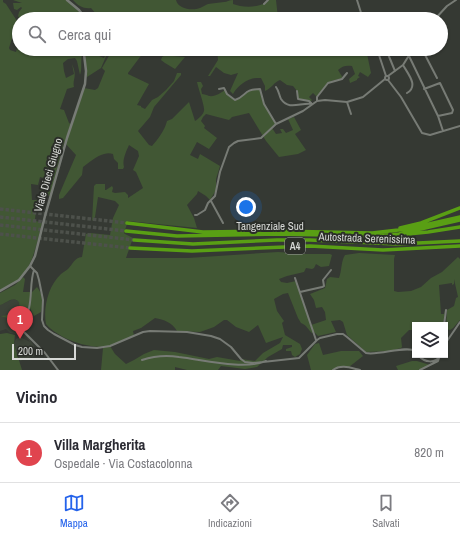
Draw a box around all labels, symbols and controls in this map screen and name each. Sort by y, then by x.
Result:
search box [12,12,448,56]
icon: search [26,23,48,45]
text: Cerca qui [58,24,111,45]
street label: Viale Dieci Giugno [31,137,65,213]
your location [236,197,256,217]
street label: Tangenziale Sud [236,219,304,233]
street label: Autostrada Serenissima [317,229,416,247]
road number: A4 [285,238,305,254]
pin: 1 [7,306,33,339]
map controls [412,322,448,358]
button: layers [412,322,448,358]
scale bar [12,342,76,361]
text: 200 m [18,344,43,358]
text: Vicino [16,385,58,408]
text: Villa Margherita [54,434,145,455]
text: 1 [26,444,32,461]
text: 820 m [414,444,444,461]
text: Ospedale · Via Costacolonna [54,455,193,472]
tab: Mappa [60,492,88,530]
tab: Indicazioni [208,492,252,530]
tab: Salvati [372,492,400,530]

